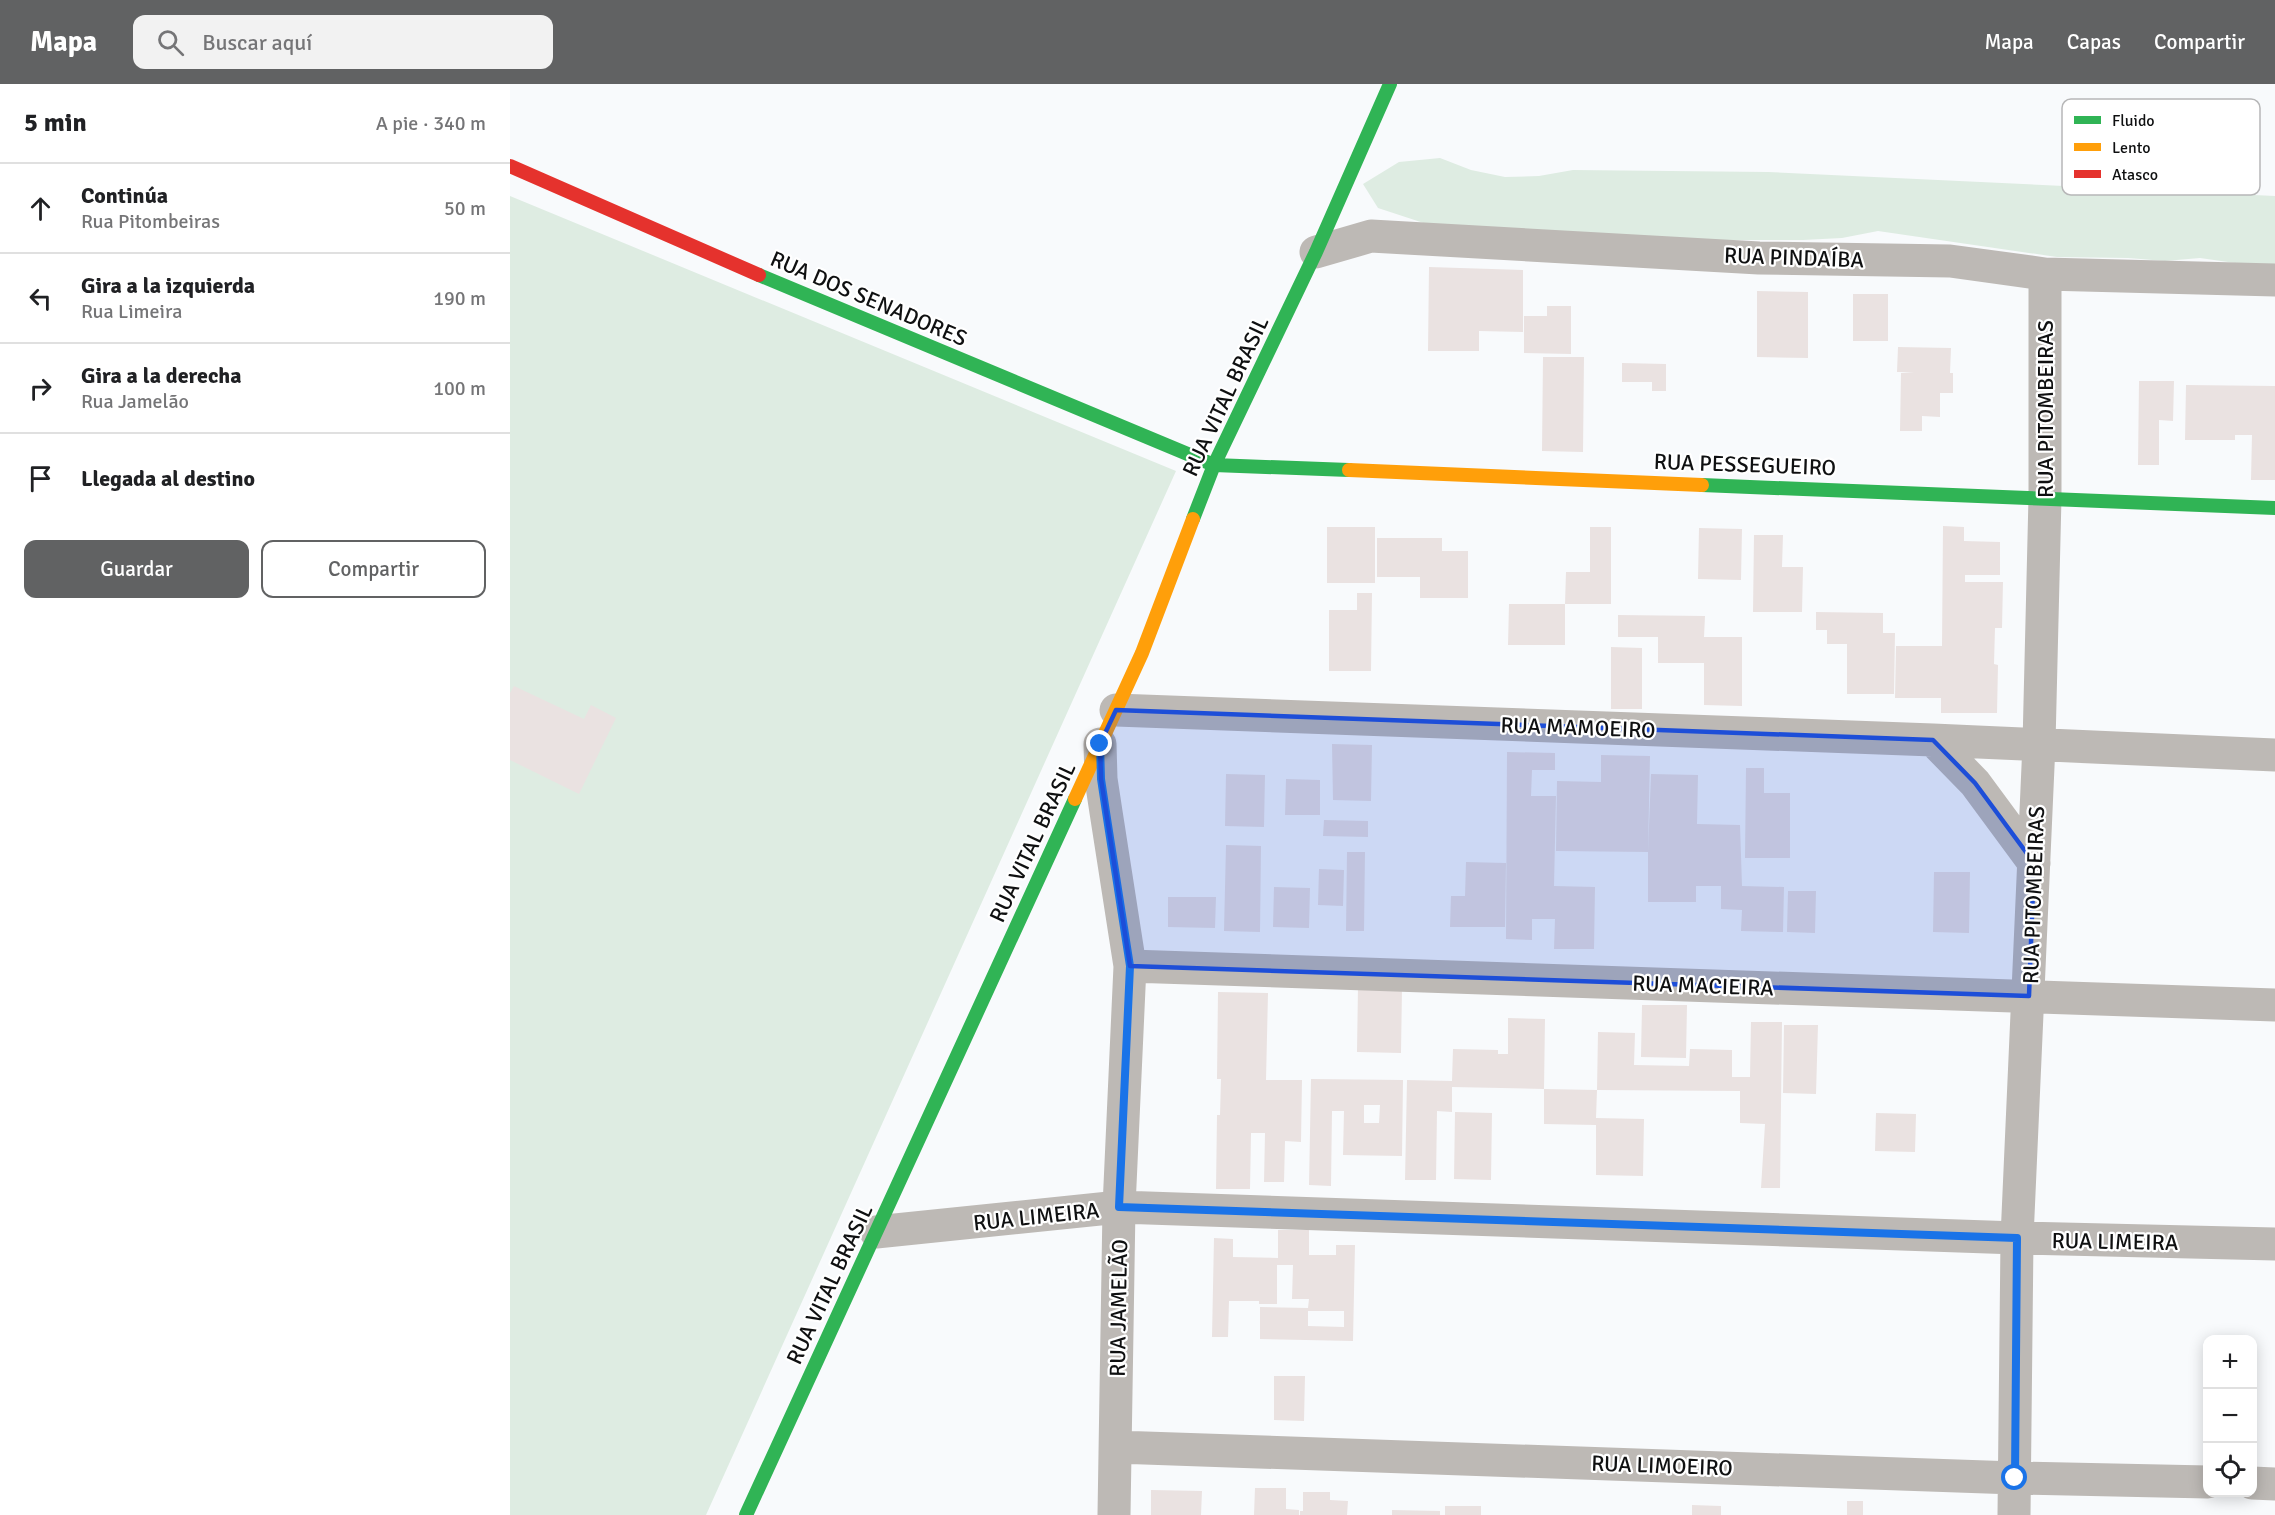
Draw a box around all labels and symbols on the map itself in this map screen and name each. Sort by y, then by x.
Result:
legend [2062,99,2260,195]
text: Fluido [2112,111,2155,131]
text: Lento [2112,138,2150,158]
text: Atasco [2112,165,2158,185]
street label: RUA PINDAÍBA [1724,242,1865,273]
street label: RUA DOS SENADORES [766,245,971,352]
street label: RUA VITAL BRASIL [1177,312,1274,481]
street label: RUA PITOMBEIRAS [2032,320,2059,498]
street label: RUA PESSEGUEIRO [1653,448,1837,481]
street label: RUA MAMOEIRO [1500,711,1656,744]
route end [1086,730,1112,756]
street label: RUA VITAL BRASIL [984,758,1081,927]
street label: RUA PITOMBEIRAS [2017,806,2050,984]
street label: RUA MACIEIRA [1632,970,1775,1001]
street label: RUA LIMEIRA [972,1196,1101,1237]
street label: RUA VITAL BRASIL [781,1200,878,1369]
street label: RUA LIMEIRA [2051,1227,2179,1256]
street label: RUA JAMELÃO [1104,1239,1133,1377]
street label: RUA LIMOEIRO [1591,1450,1733,1481]
route start [2001,1464,2027,1490]

